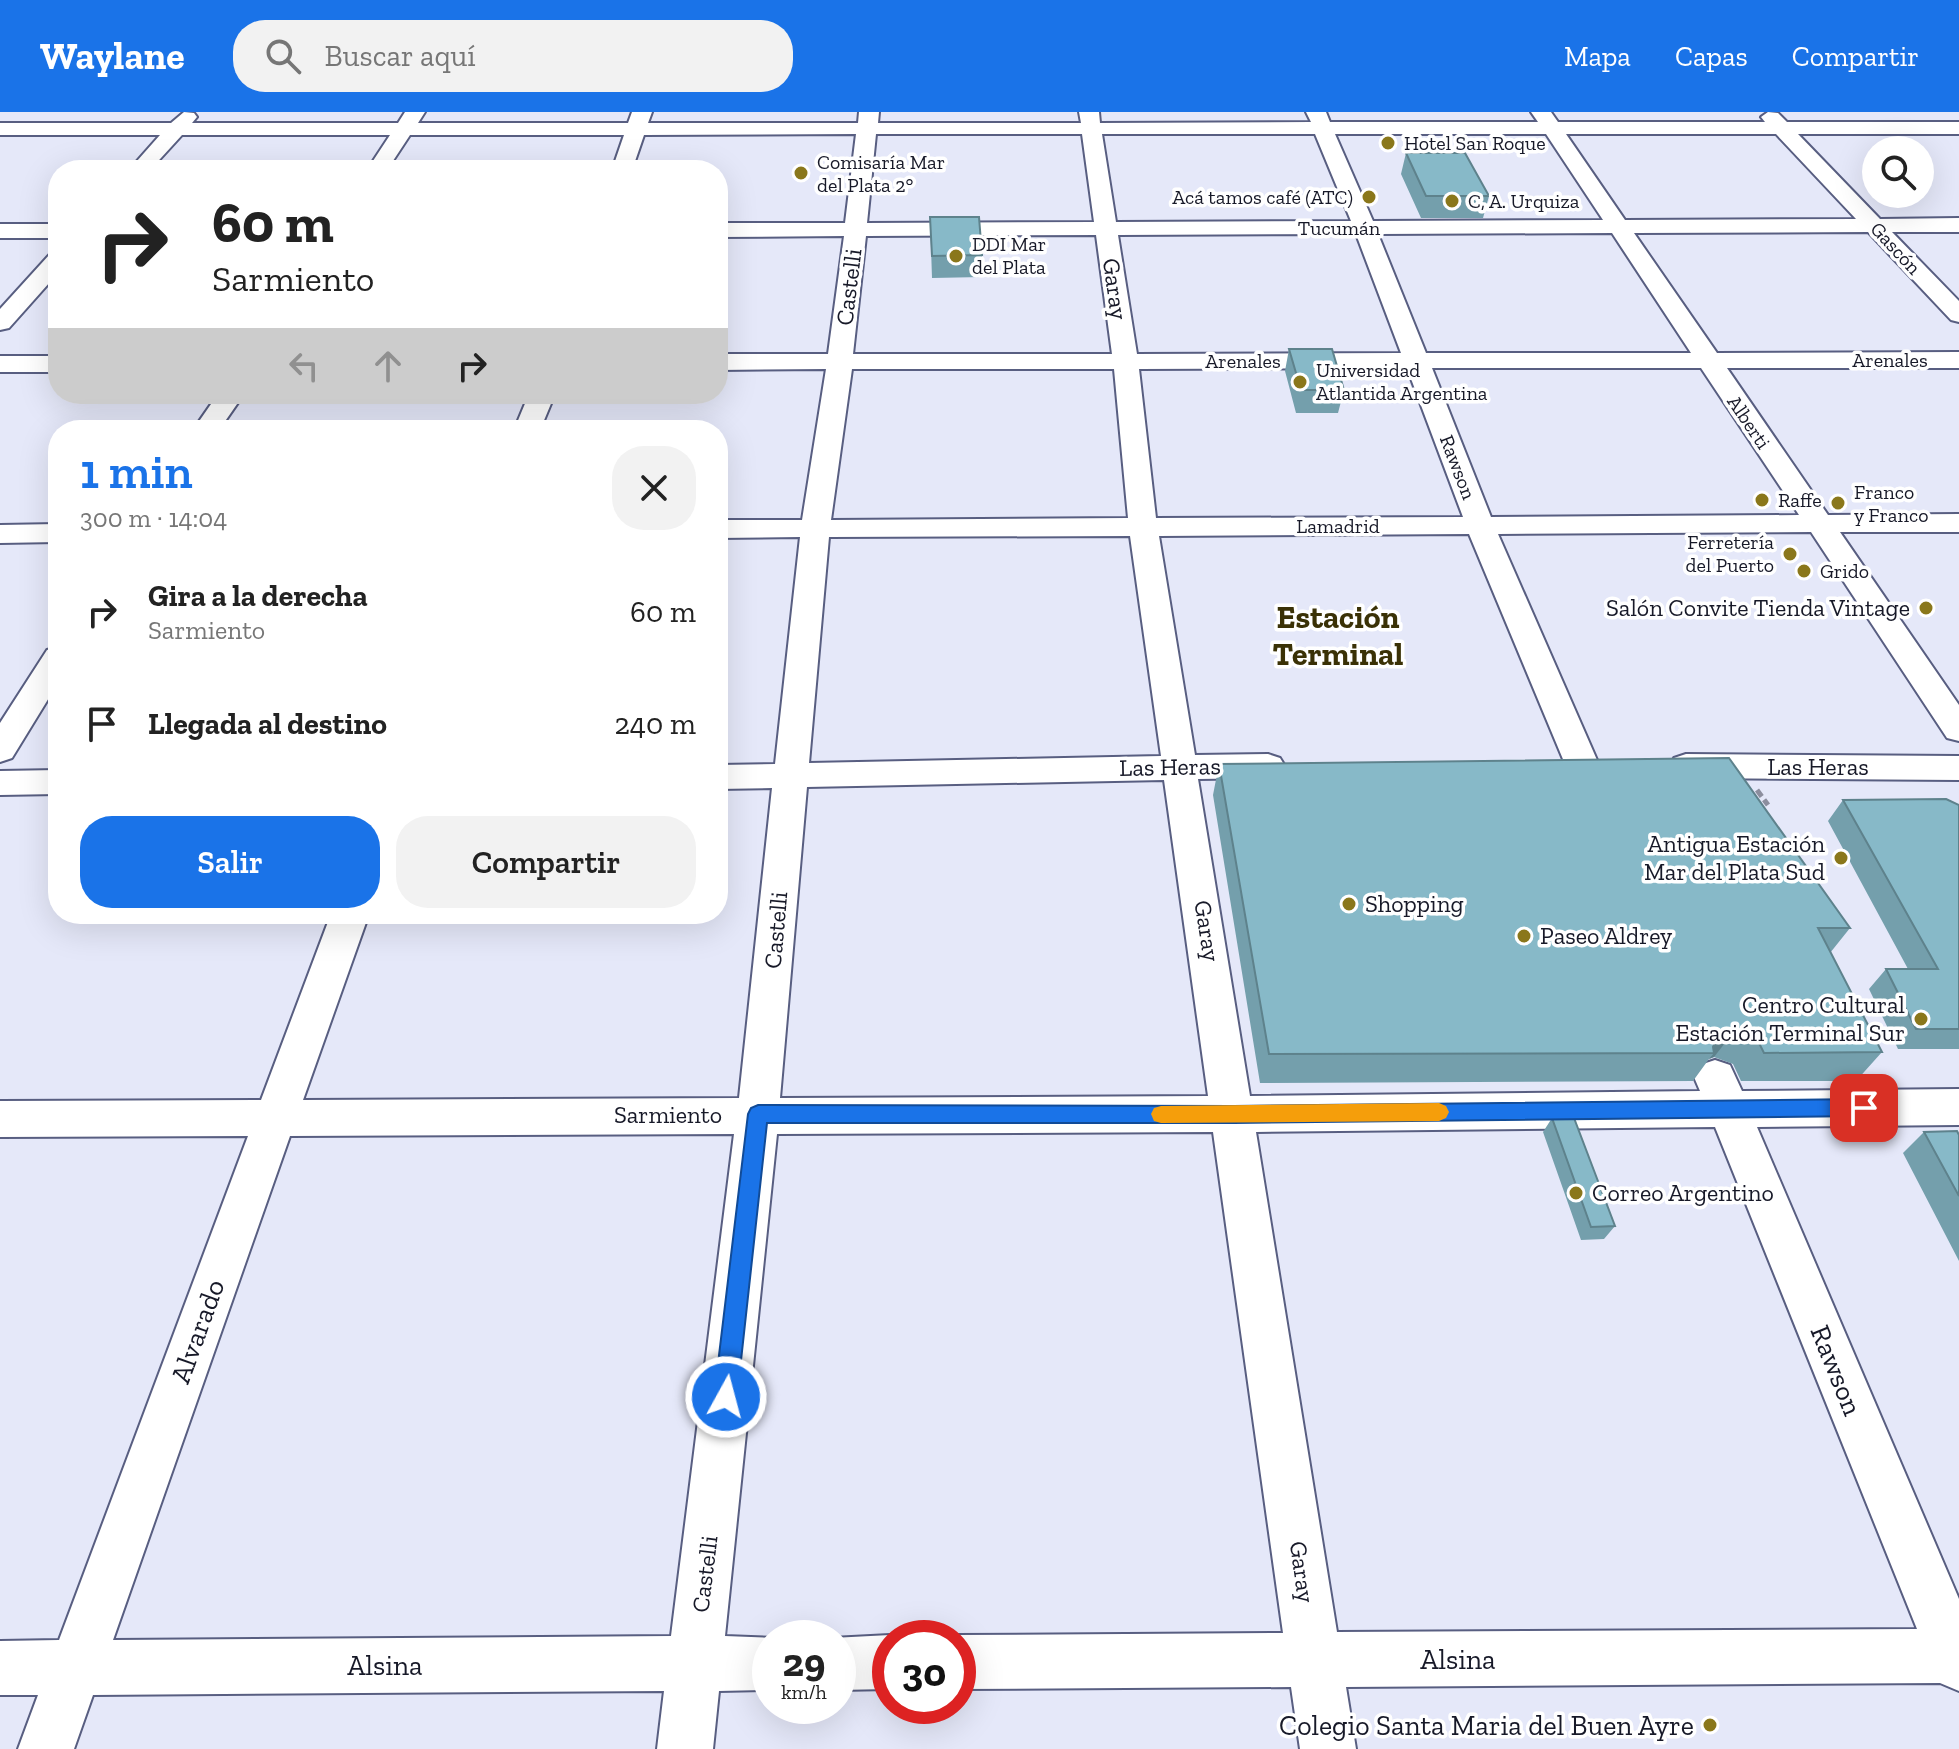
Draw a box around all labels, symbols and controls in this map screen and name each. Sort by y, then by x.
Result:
search box [233,20,793,92]
text: Waylane [40,33,185,79]
icon: search [261,34,305,78]
text: Buscar aquí [325,38,476,74]
text: Mapa [1564,40,1631,73]
text: Capas [1675,40,1748,73]
text: Compartir [1792,40,1919,73]
place label: Hotel San Roque [1404,131,1546,155]
marker: Hotel San Roque [1379,134,1397,152]
map controls [1862,136,1934,208]
button: search [1862,136,1934,208]
place label: Comisaría Mar del Plata 2° [817,150,945,197]
marker: Comisaría Mar del Plata 2° [792,164,810,182]
place label: Acá tamos café (ATC) [1172,185,1353,209]
marker: Acá tamos café (ATC) [1360,188,1378,206]
text: 60 m [212,189,334,256]
place label: C, A. Urquiza [1468,189,1580,213]
icon: right [80,192,184,296]
marker: C, A. Urquiza [1443,192,1461,210]
street label: Tucumán [1298,216,1381,240]
street label: Gascón [1866,217,1927,280]
place label: DDI Mar del Plata [972,232,1046,279]
street label: Castelli [829,247,868,327]
marker: DDI Mar del Plata [947,247,965,265]
street label: Garay [1097,256,1134,322]
text: Sarmiento [212,257,374,300]
icon: left [282,344,326,388]
icon: ahead [366,344,410,388]
icon: right [450,344,494,388]
street label: Arenales [1852,348,1928,372]
street label: Arenales [1205,349,1281,373]
place label: Universidad Atlantida Argentina [1316,358,1488,405]
marker: Universidad Atlantida Argentina [1291,373,1309,391]
street label: Alberti [1722,391,1776,454]
street label: Rawson [1435,431,1481,503]
text: 1 min [80,443,193,500]
button: close [612,446,696,530]
place label: Franco y Franco [1854,480,1928,527]
place label: Raffe [1778,488,1822,512]
marker: Raffe [1753,491,1771,509]
marker: Franco y Franco [1829,494,1847,512]
text: 300 m · 14:04 [80,502,227,534]
street label: Lamadrid [1296,514,1380,538]
place label: Ferretería del Puerto [1686,530,1774,577]
marker: Ferretería del Puerto [1781,545,1799,563]
place label: Grido [1820,559,1869,583]
marker: Grido [1795,562,1813,580]
text: Gira a la derecha [148,578,368,614]
icon: right [80,590,124,634]
place label: Salón Convite Tienda Vintage [1606,593,1910,622]
text: 60 m [630,594,696,630]
district label: Estación Terminal [1273,598,1403,673]
marker: Salón Convite Tienda Vintage [1917,599,1935,617]
text: Sarmiento [148,614,265,646]
icon: arrive [80,702,124,746]
text: Llegada al destino [148,706,387,742]
text: 240 m [614,706,696,742]
street label: Las Heras [1119,751,1221,782]
street label: Las Heras [1767,752,1869,781]
button: Salir [80,816,380,908]
button: Compartir [396,816,696,908]
place label: Antigua Estación Mar del Plata Sud [1644,829,1825,886]
marker: Antigua Estación Mar del Plata Sud [1832,849,1850,867]
place label: Shopping [1365,889,1464,918]
street label: Castelli [758,890,793,970]
marker: Shopping [1340,895,1358,913]
street label: Garay [1188,898,1227,964]
place label: Paseo Aldrey [1540,921,1673,950]
marker: Paseo Aldrey [1515,927,1533,945]
place label: Centro Cultural Estación Terminal Sur [1675,990,1905,1047]
marker: Centro Cultural Estación Terminal Sur [1912,1010,1930,1028]
pin [1830,1074,1898,1142]
icon: arrive [1842,1086,1886,1130]
street label: Sarmiento [614,1100,722,1129]
place label: Correo Argentino [1592,1178,1774,1207]
marker: Correo Argentino [1567,1184,1585,1202]
street label: Alvarado [163,1275,231,1388]
street label: Rawson [1804,1320,1869,1420]
position arrow [684,1355,768,1439]
street label: Castelli [685,1534,724,1614]
street label: Garay [1284,1539,1321,1605]
speed limit sign: 30 [872,1620,976,1724]
text: 29 [783,1638,825,1686]
street label: Alsina [1420,1643,1496,1676]
street label: Alsina [347,1649,423,1682]
text: km/h [781,1680,827,1704]
place label: Colegio Santa Maria del Buen Ayre [1279,1709,1694,1742]
marker: Colegio Santa Maria del Buen Ayre [1701,1716,1719,1734]

